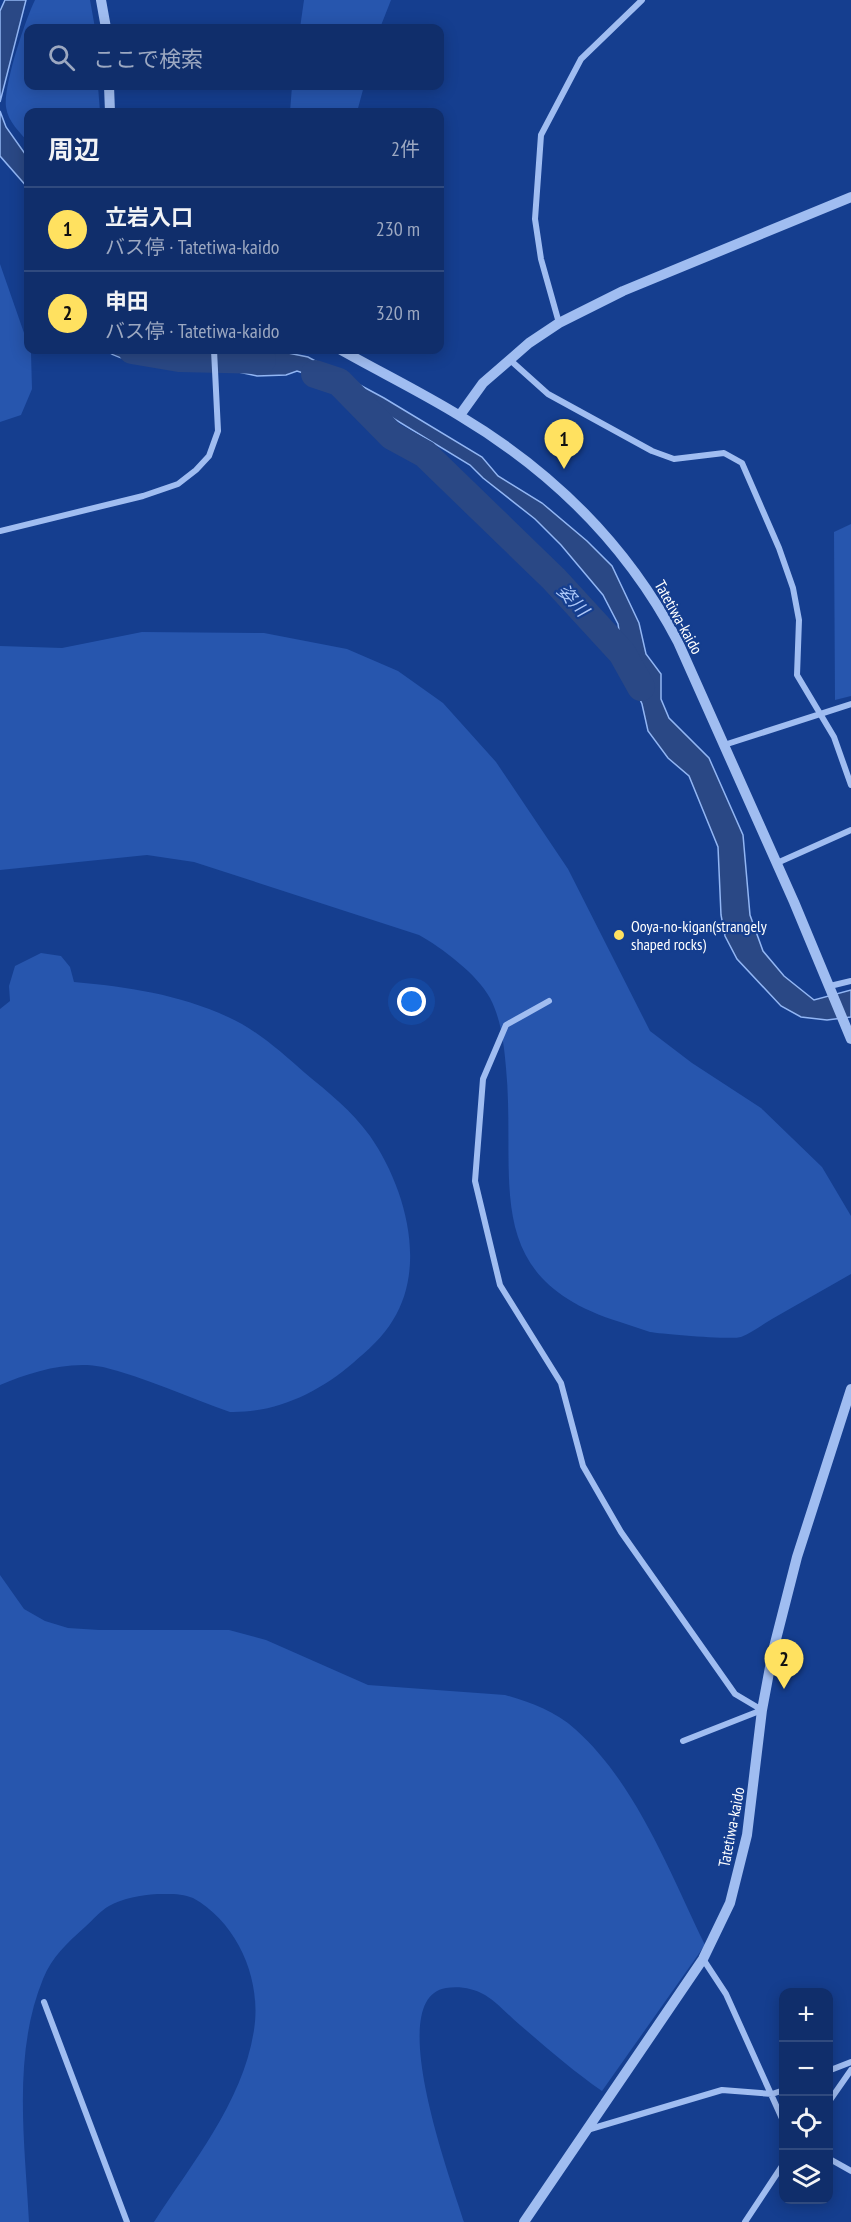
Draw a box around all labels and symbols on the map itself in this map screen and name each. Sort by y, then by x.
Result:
pin: 1 [544,420,584,469]
street label: Tatetiwa-kaido [651,577,708,657]
water label: 姿川 [552,579,595,622]
place label: Ooya-no-kigan(strangely shaped rocks) [631,916,767,954]
marker: Ooya-no-kigan(strangely shaped rocks) [612,928,626,942]
your location [397,987,426,1016]
pin: 2 [764,1640,804,1689]
street label: Tatetiwa-kaido [713,1785,749,1869]

